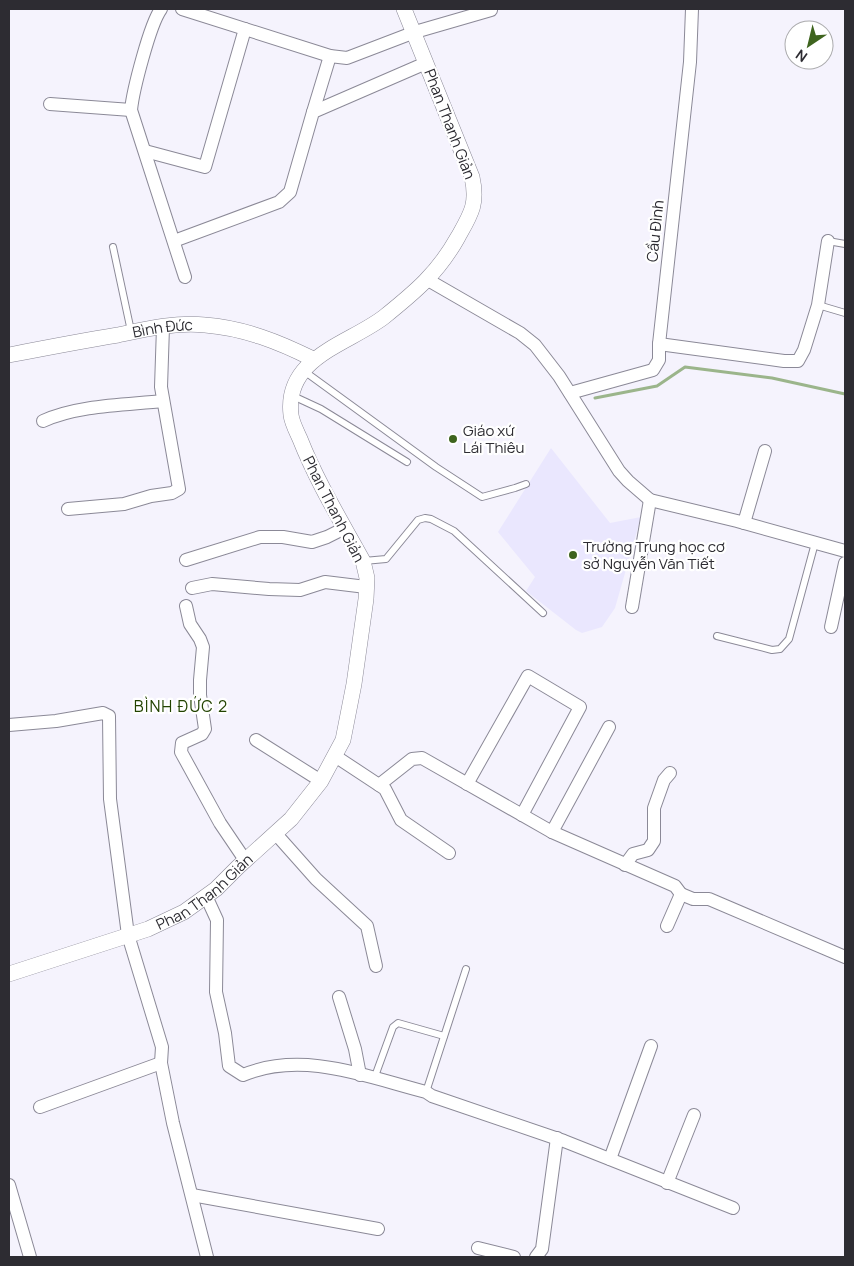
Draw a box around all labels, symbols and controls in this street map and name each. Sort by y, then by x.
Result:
north arrow [784,20,834,70]
text: N [792,45,811,67]
street label: Phan Thanh Giản [419,66,481,182]
street label: Cầu Đình [641,199,669,263]
street label: Bình Đức [130,314,193,342]
place label: Giáo xứ Lái Thiêu [463,420,525,458]
marker: Giáo xứ Lái Thiêu [447,433,459,445]
street label: Phan Thanh Giản [298,452,370,566]
place label: Trường Trung học cơ sở Nguyễn Văn Tiết [583,536,725,574]
marker: Trường Trung học cơ sở Nguyễn Văn Tiết [567,549,579,561]
district label: BÌNH ĐỨC 2 [134,695,228,717]
street label: Phan Thanh Giản [152,848,257,934]

